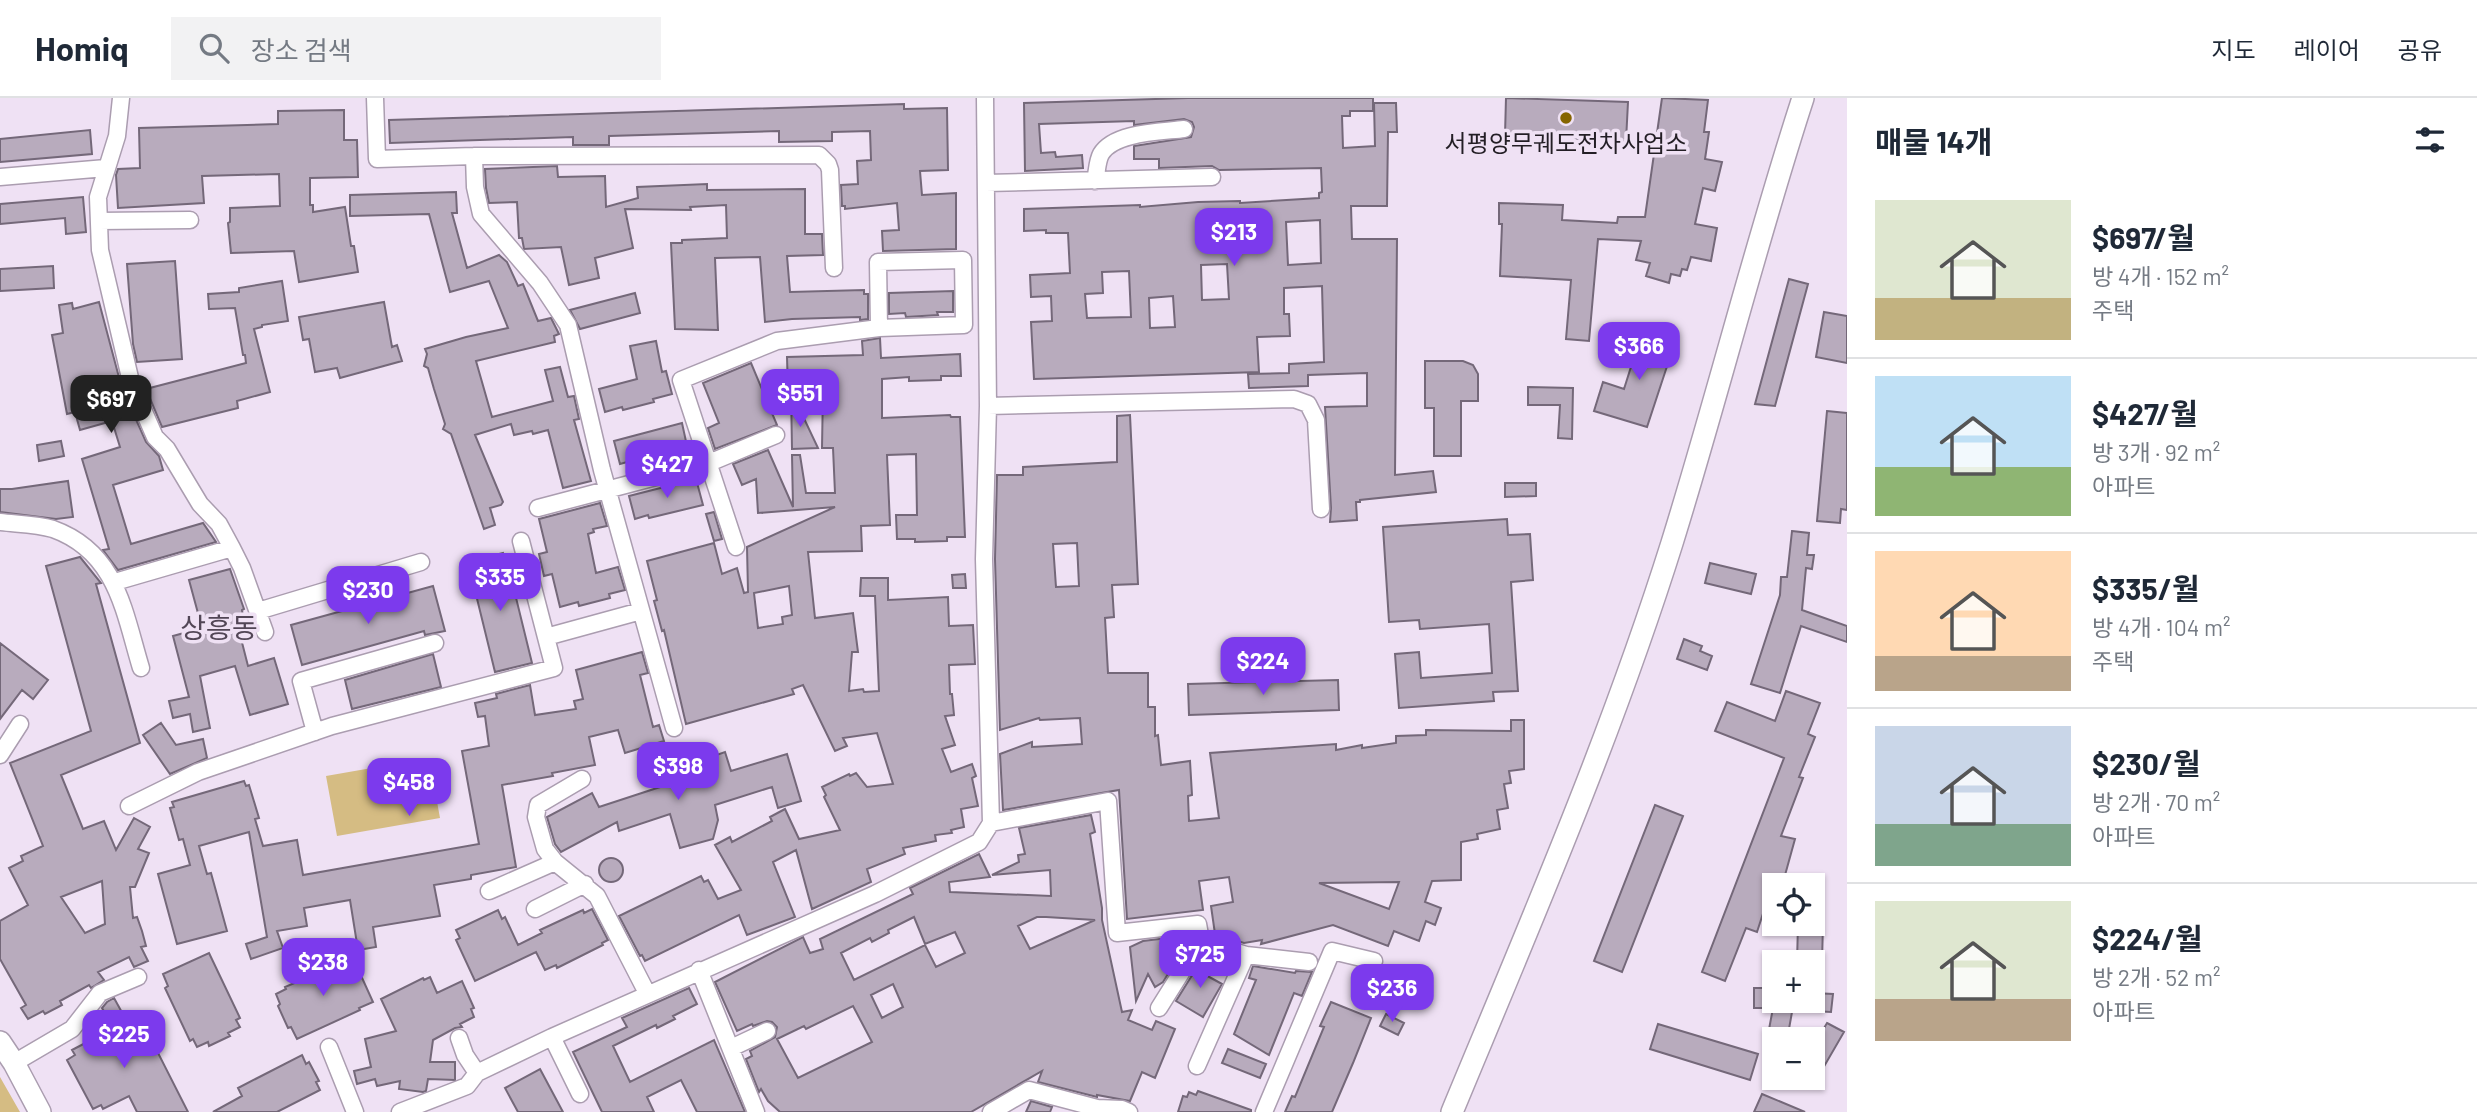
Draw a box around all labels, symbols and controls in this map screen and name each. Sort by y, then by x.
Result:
search box [171,17,661,80]
text: Homiq [35,28,129,68]
icon: search [195,29,233,67]
text: 장소 검색 [251,34,352,65]
text: 지도 [2211,35,2256,64]
text: 레이어 [2294,35,2360,64]
text: 공유 [2398,35,2442,64]
marker: 서평양무궤도전차사업소 [1558,110,1574,126]
icon: filters [2411,121,2449,159]
text: 매물 14개 [1875,123,1993,159]
place label: 서평양무궤도전차사업소 [1445,128,1687,157]
pin: $213 [1193,208,1275,268]
text: $213 [1211,217,1257,245]
text: $697/월 [2092,219,2195,255]
icon: home [1931,228,2015,312]
text: 방 4개 · 152 m² [2092,262,2229,290]
text: 주택 [2092,296,2134,324]
pin: $366 [1598,322,1680,382]
text: $366 [1614,331,1664,359]
pin: $551 [759,370,841,429]
pin: $697 [70,376,152,435]
text: $551 [777,378,823,406]
text: $697 [86,384,136,412]
text: $427/월 [2092,395,2198,431]
icon: home [1931,404,2015,488]
text: 방 3개 · 92 m² [2092,438,2220,466]
pin: $427 [626,440,708,500]
text: $427 [641,449,693,477]
text: 아파트 [2092,472,2155,500]
pin: $335 [459,554,541,613]
text: $335 [475,562,525,590]
pin: $230 [327,566,409,626]
text: $335/월 [2092,570,2200,606]
text: $230 [342,575,394,603]
icon: home [1931,579,2015,663]
district label: 상흥동 [180,610,258,644]
text: 방 4개 · 104 m² [2092,613,2230,641]
pin: $224 [1222,638,1304,697]
text: $224 [1237,646,1289,674]
text: 주택 [2092,647,2134,675]
pin: $398 [637,742,719,802]
text: $230/월 [2092,745,2201,781]
text: $398 [653,751,703,779]
icon: home [1931,754,2015,838]
pin: $458 [368,758,450,818]
text: $458 [383,767,435,795]
text: 방 2개 · 70 m² [2092,788,2220,816]
text: 아파트 [2092,822,2155,850]
map controls [1762,873,1825,1090]
button: locate [1762,873,1825,936]
text: $224/월 [2092,920,2203,956]
icon: home [1931,929,2015,1013]
pin: $725 [1159,930,1241,990]
pin: $238 [282,939,364,998]
text: $725 [1175,939,1225,967]
text: $238 [298,947,348,975]
button: + [1762,950,1825,1013]
text: 방 2개 · 52 m² [2092,963,2221,991]
pin: $236 [1351,964,1433,1024]
text: $236 [1367,973,1417,1001]
text: 아파트 [2092,997,2155,1025]
pin: $225 [83,1010,165,1070]
text: $225 [98,1019,150,1047]
button: − [1762,1027,1825,1090]

